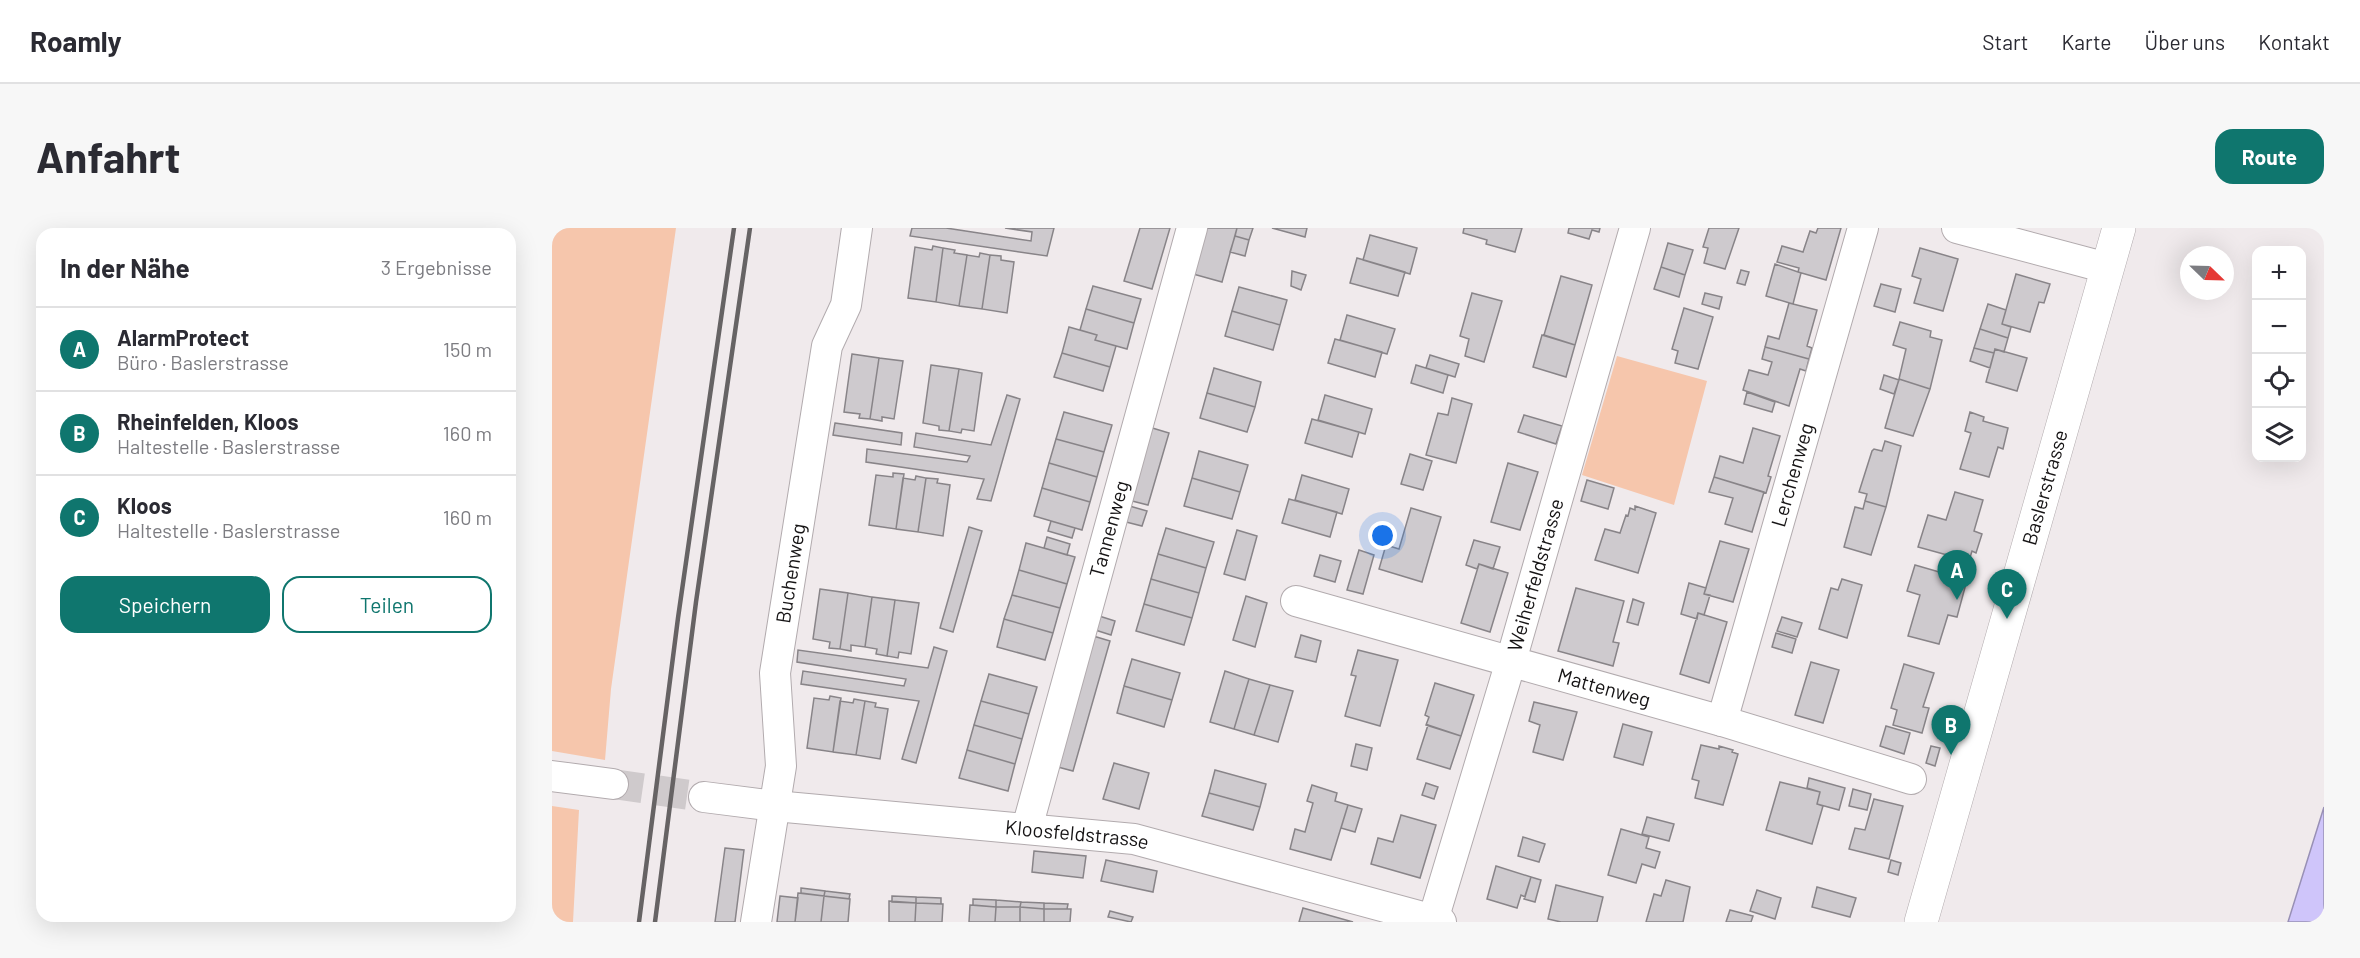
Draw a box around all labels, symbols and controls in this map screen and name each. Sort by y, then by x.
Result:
text: Roamly [30,24,122,58]
text: Start [1982,29,2029,54]
text: Karte [2062,29,2112,54]
text: Über uns [2145,29,2225,54]
text: Kontakt [2258,29,2330,54]
button: Route [2215,129,2324,184]
text: Anfahrt [36,131,181,181]
north arrow [2180,246,2234,300]
map controls [2252,246,2306,462]
button: + [2252,246,2306,300]
text: In der Nähe [60,252,190,283]
text: 3 Ergebnisse [381,255,492,279]
button: − [2252,300,2306,354]
text: AlarmProtect [117,324,249,350]
text: A [73,337,86,361]
text: 150 m [443,337,492,361]
text: Büro · Baslerstrasse [117,350,289,374]
button: locate [2252,354,2306,408]
text: Rheinfelden, Kloos [117,408,299,434]
button: layers [2252,408,2306,462]
street label: Lerchenweg [1765,420,1818,529]
text: B [73,421,86,445]
text: 160 m [443,421,492,445]
street label: Baslerstrasse [2016,427,2072,547]
text: Haltestelle · Baslerstrasse [117,434,340,458]
street label: Tannenweg [1083,478,1133,580]
text: Kloos [117,492,172,518]
street label: Weiherfeldstrasse [1501,496,1568,654]
text: C [73,505,86,529]
text: 160 m [443,505,492,529]
text: Haltestelle · Baslerstrasse [117,518,340,542]
your location [1368,521,1397,550]
street label: Buchenweg [770,522,810,625]
pin: A [1938,550,1976,600]
pin: C [1988,570,2026,619]
button: Speichern [60,576,270,633]
button: Teilen [282,576,492,633]
street label: Mattenweg [1555,662,1653,711]
pin: B [1932,706,1970,755]
street label: Kloosfeldstrasse [1004,814,1152,854]

